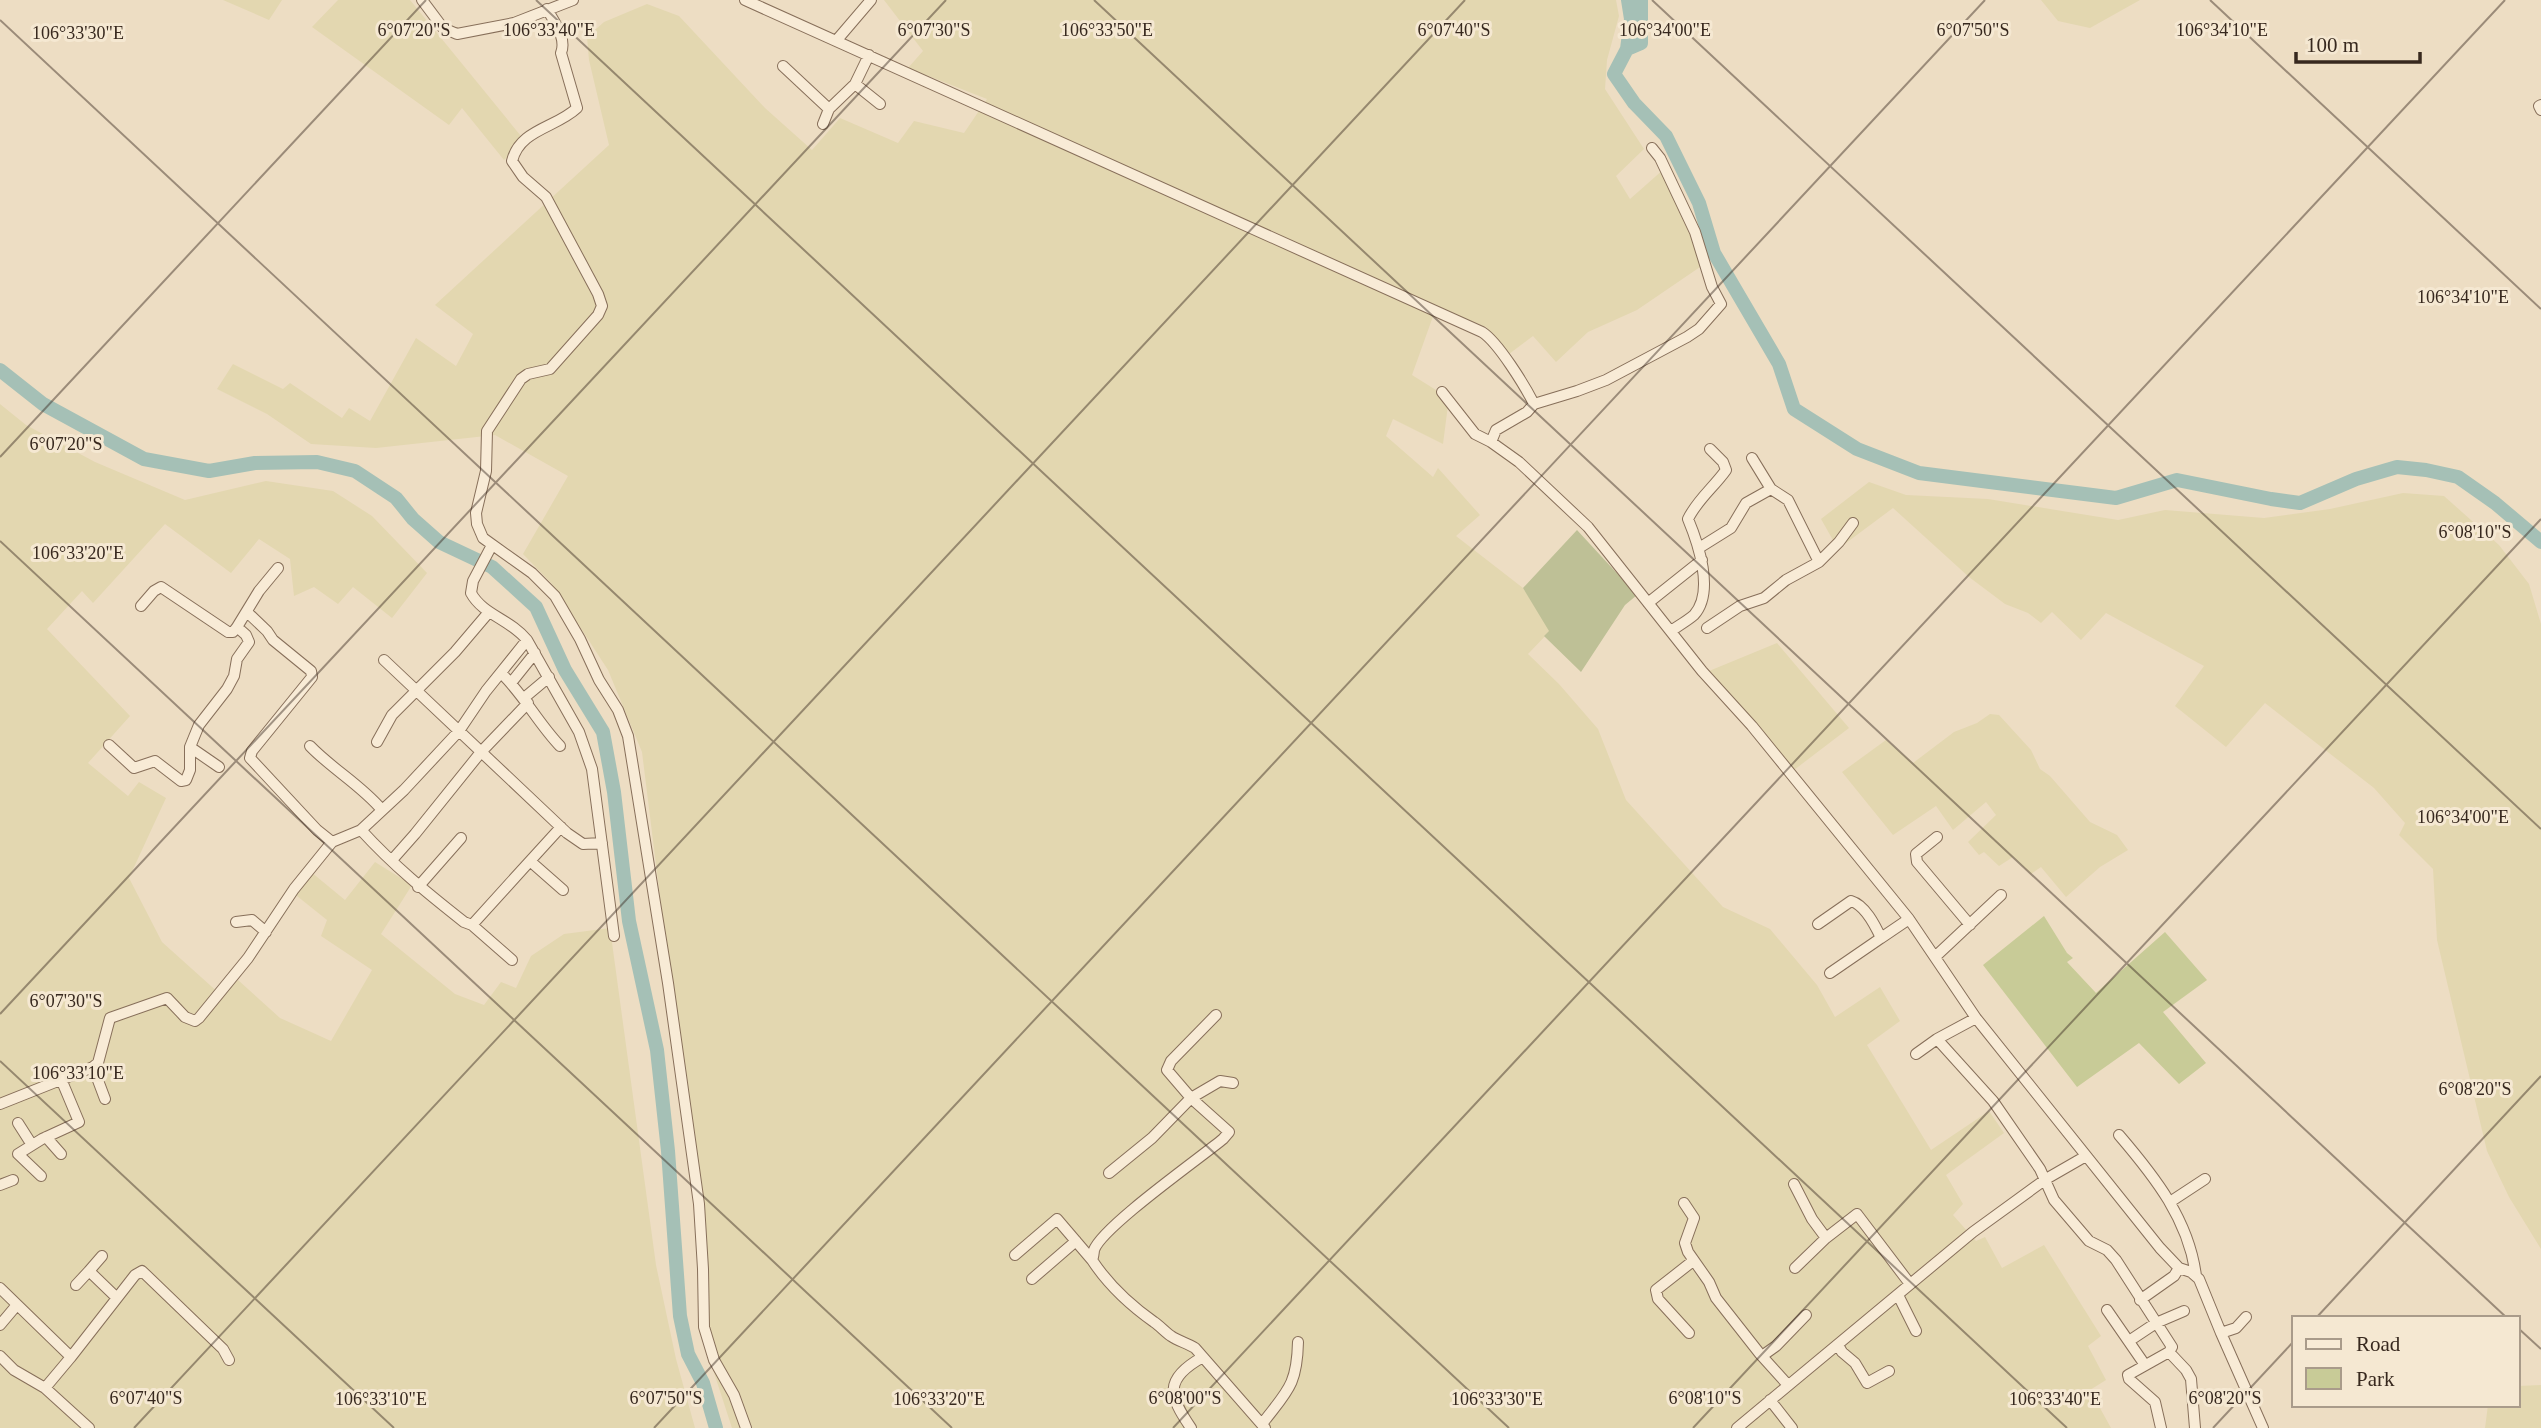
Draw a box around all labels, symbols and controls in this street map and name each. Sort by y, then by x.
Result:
text: 6°07'20"S [378,20,450,40]
text: 106°33'40"E [503,20,595,40]
text: 6°07'30"S [898,20,970,40]
text: 106°33'50"E [1061,20,1153,40]
text: 6°07'40"S [1418,20,1490,40]
text: 106°34'00"E [1619,20,1711,40]
text: 6°07'50"S [1937,20,2009,40]
text: 106°34'10"E [2176,20,2268,40]
scale bar [2296,21,2420,65]
text: 106°33'30"E [32,23,124,43]
text: 100 m [2306,33,2359,57]
text: 106°34'10"E [2417,287,2509,307]
text: 6°07'20"S [30,434,102,454]
text: 6°08'10"S [2439,522,2511,542]
text: 106°33'20"E [32,543,124,563]
text: 106°34'00"E [2417,807,2509,827]
text: 6°07'30"S [30,991,102,1011]
text: 106°33'10"E [32,1063,124,1083]
text: 6°08'20"S [2439,1079,2511,1099]
legend [2292,1316,2520,1407]
text: Road [2356,1332,2401,1356]
text: Park [2356,1367,2395,1391]
text: 6°07'40"S [110,1388,182,1408]
text: 6°07'50"S [630,1388,702,1408]
text: 6°08'00"S [1149,1388,1221,1408]
text: 6°08'10"S [1669,1388,1741,1408]
text: 6°08'20"S [2189,1388,2261,1408]
text: 106°33'10"E [335,1389,427,1409]
text: 106°33'20"E [893,1389,985,1409]
text: 106°33'30"E [1451,1389,1543,1409]
text: 106°33'40"E [2009,1389,2101,1409]

